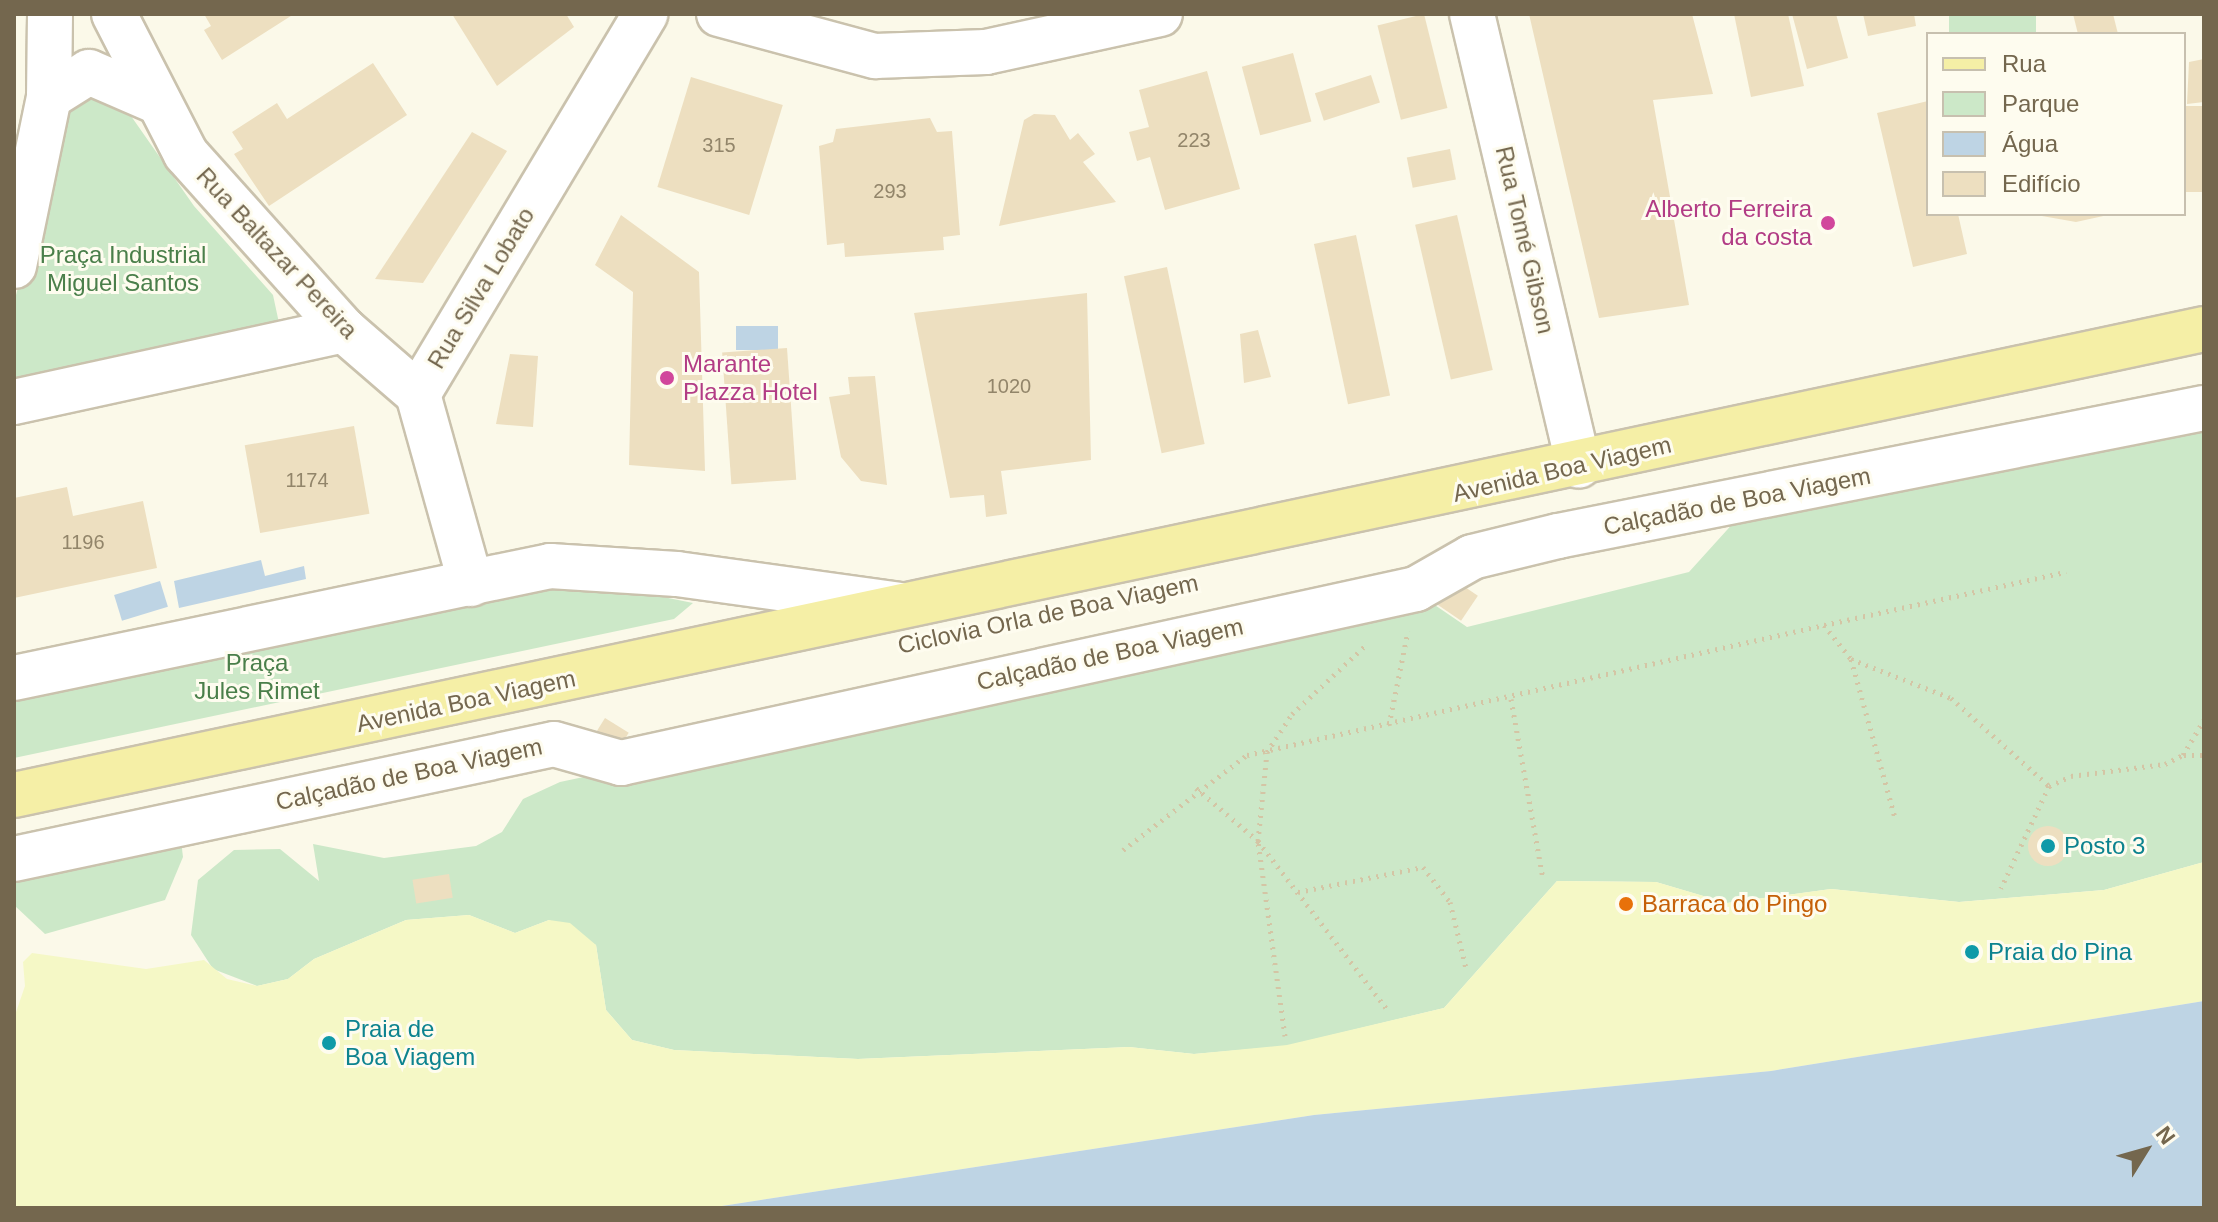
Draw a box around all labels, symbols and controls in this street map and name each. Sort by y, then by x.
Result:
legend [1926,32,2186,216]
text: Rua [2002,50,2046,77]
text: Parque [2002,90,2079,117]
house number: 223 [1177,128,1211,152]
text: Água [2002,130,2058,157]
house number: 315 [702,133,736,157]
street label: Rua Tomé Gibson [1489,143,1561,337]
street label: Rua Baltazar Pereira [191,162,363,344]
text: Edifício [2002,170,2081,197]
house number: 293 [873,179,907,203]
place label: Alberto Ferreira da costa [1645,195,1812,251]
street label: Rua Silva Lobato [422,202,540,374]
marker: Alberto Ferreira da costa [1819,214,1837,232]
park label: Praça Industrial Miguel Santos [40,241,206,297]
place label: Marante Plazza Hotel [683,350,818,406]
marker: Marante Plazza Hotel [658,369,676,387]
house number: 1020 [987,374,1031,398]
street label: Avenida Boa Viagem [1450,430,1674,508]
street label: Calçadão de Boa Viagem [1601,461,1873,541]
house number: 1174 [285,468,329,492]
house number: 1196 [61,530,105,554]
street label: Ciclovia Orla de Boa Viagem [895,568,1201,660]
street label: Calçadão de Boa Viagem [974,612,1246,696]
park label: Praça Jules Rimet [194,649,320,705]
street label: Avenida Boa Viagem [354,664,578,738]
street label: Calçadão de Boa Viagem [273,732,545,816]
place label: Posto 3 [2064,832,2145,860]
marker: Posto 3 [2039,837,2057,855]
place label: Barraca do Pingo [1642,890,1827,918]
marker: Barraca do Pingo [1617,895,1635,913]
place label: Praia do Pina [1988,938,2132,966]
marker: Praia do Pina [1963,943,1981,961]
place label: Praia de Boa Viagem [345,1015,475,1071]
marker: Praia de Boa Viagem [320,1034,338,1052]
north arrow [2106,1110,2186,1190]
text: N [2151,1121,2180,1149]

